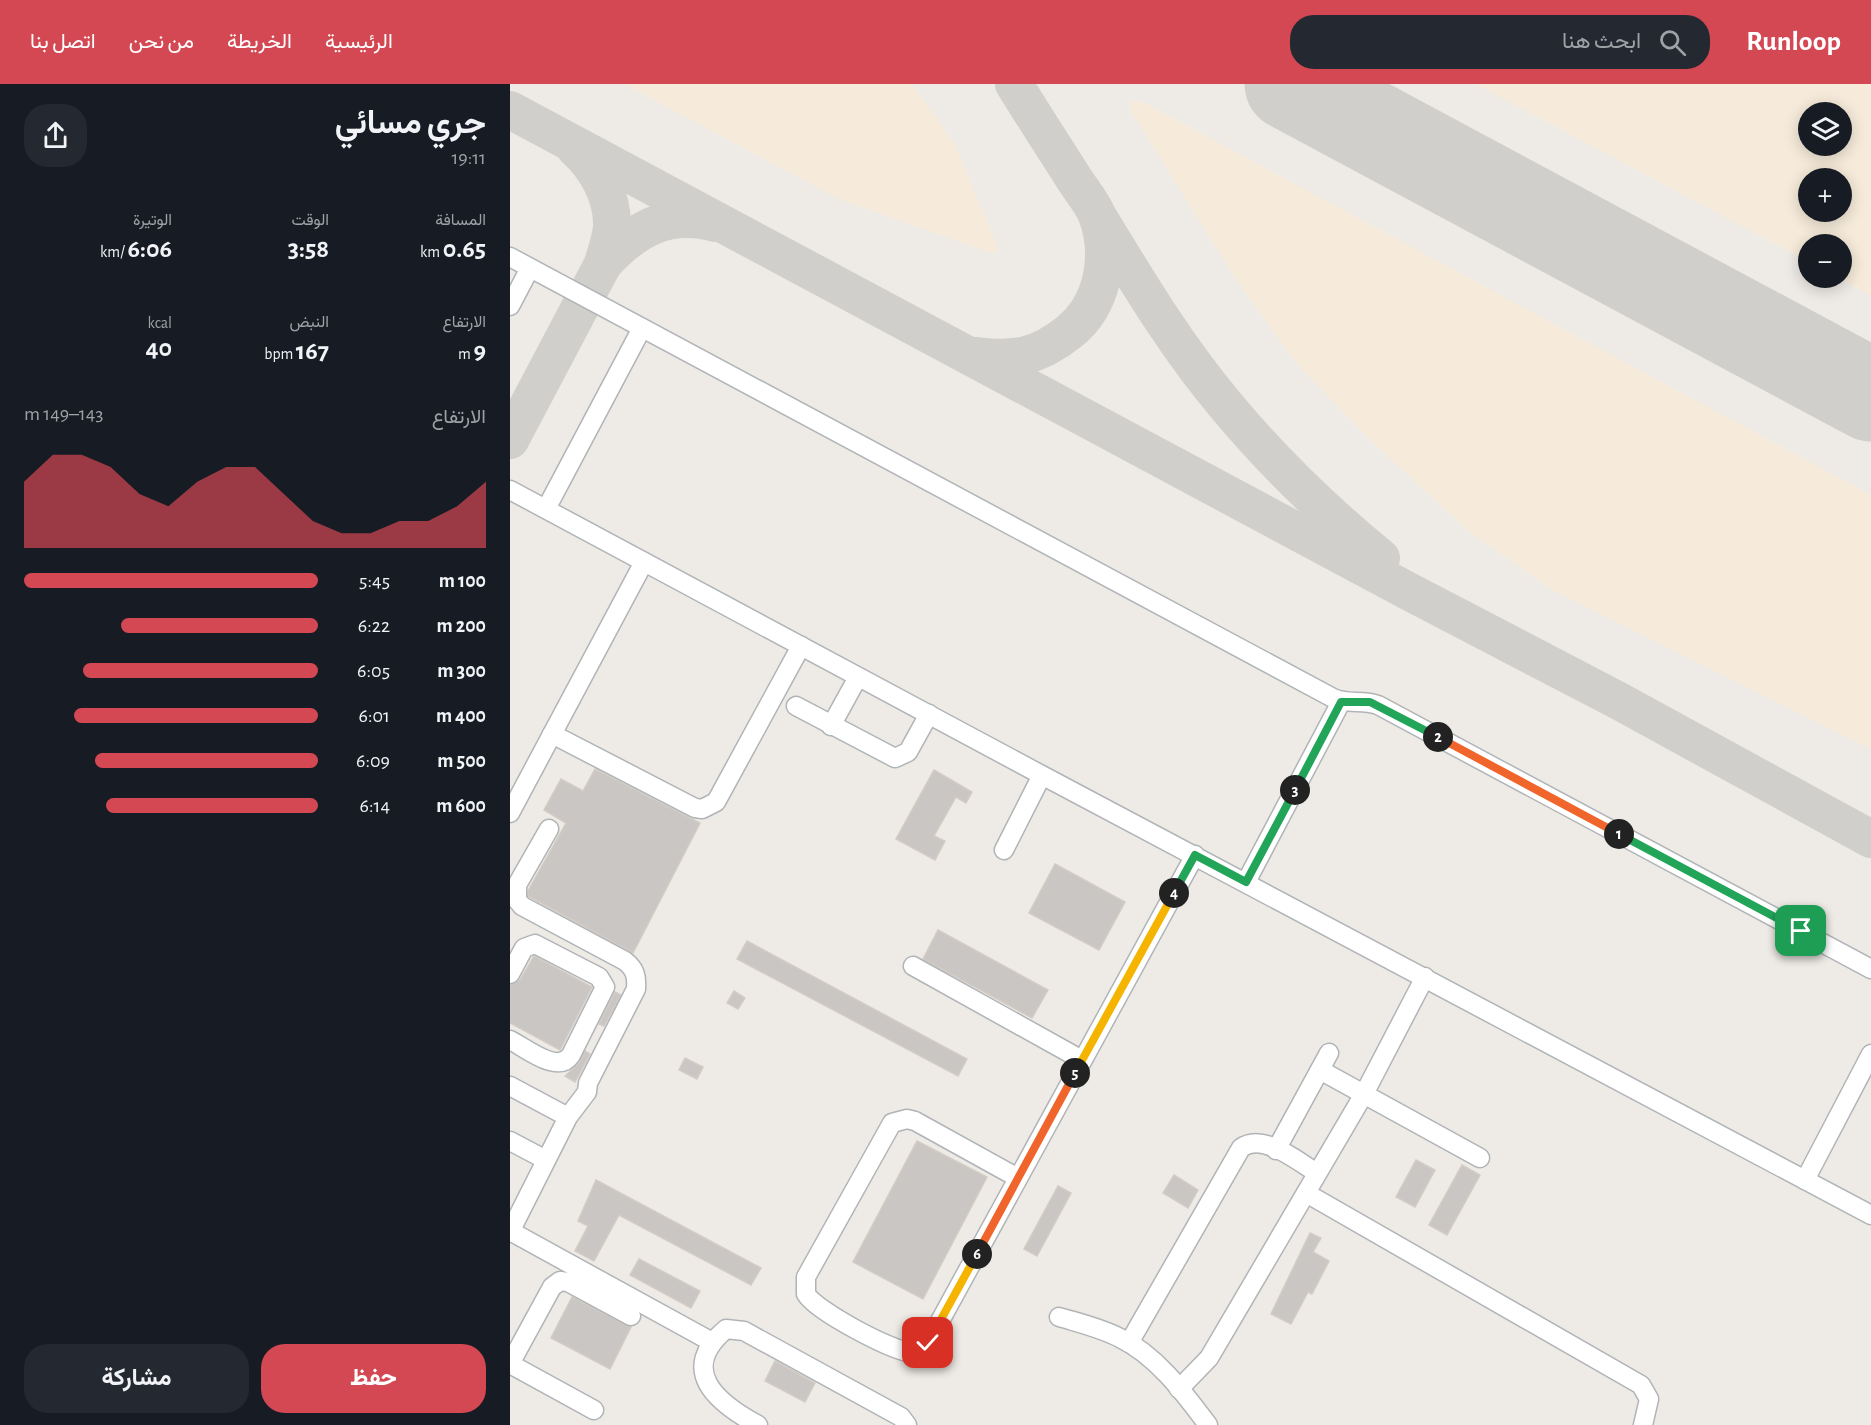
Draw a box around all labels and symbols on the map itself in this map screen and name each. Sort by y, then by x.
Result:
pin: 2 [1423,722,1453,752]
pin: 3 [1280,775,1310,805]
pin: 1 [1604,819,1634,849]
pin: 4 [1159,878,1189,908]
pin [1775,905,1826,956]
pin: 5 [1060,1058,1090,1088]
pin: 6 [962,1239,992,1269]
pin [902,1317,953,1368]

